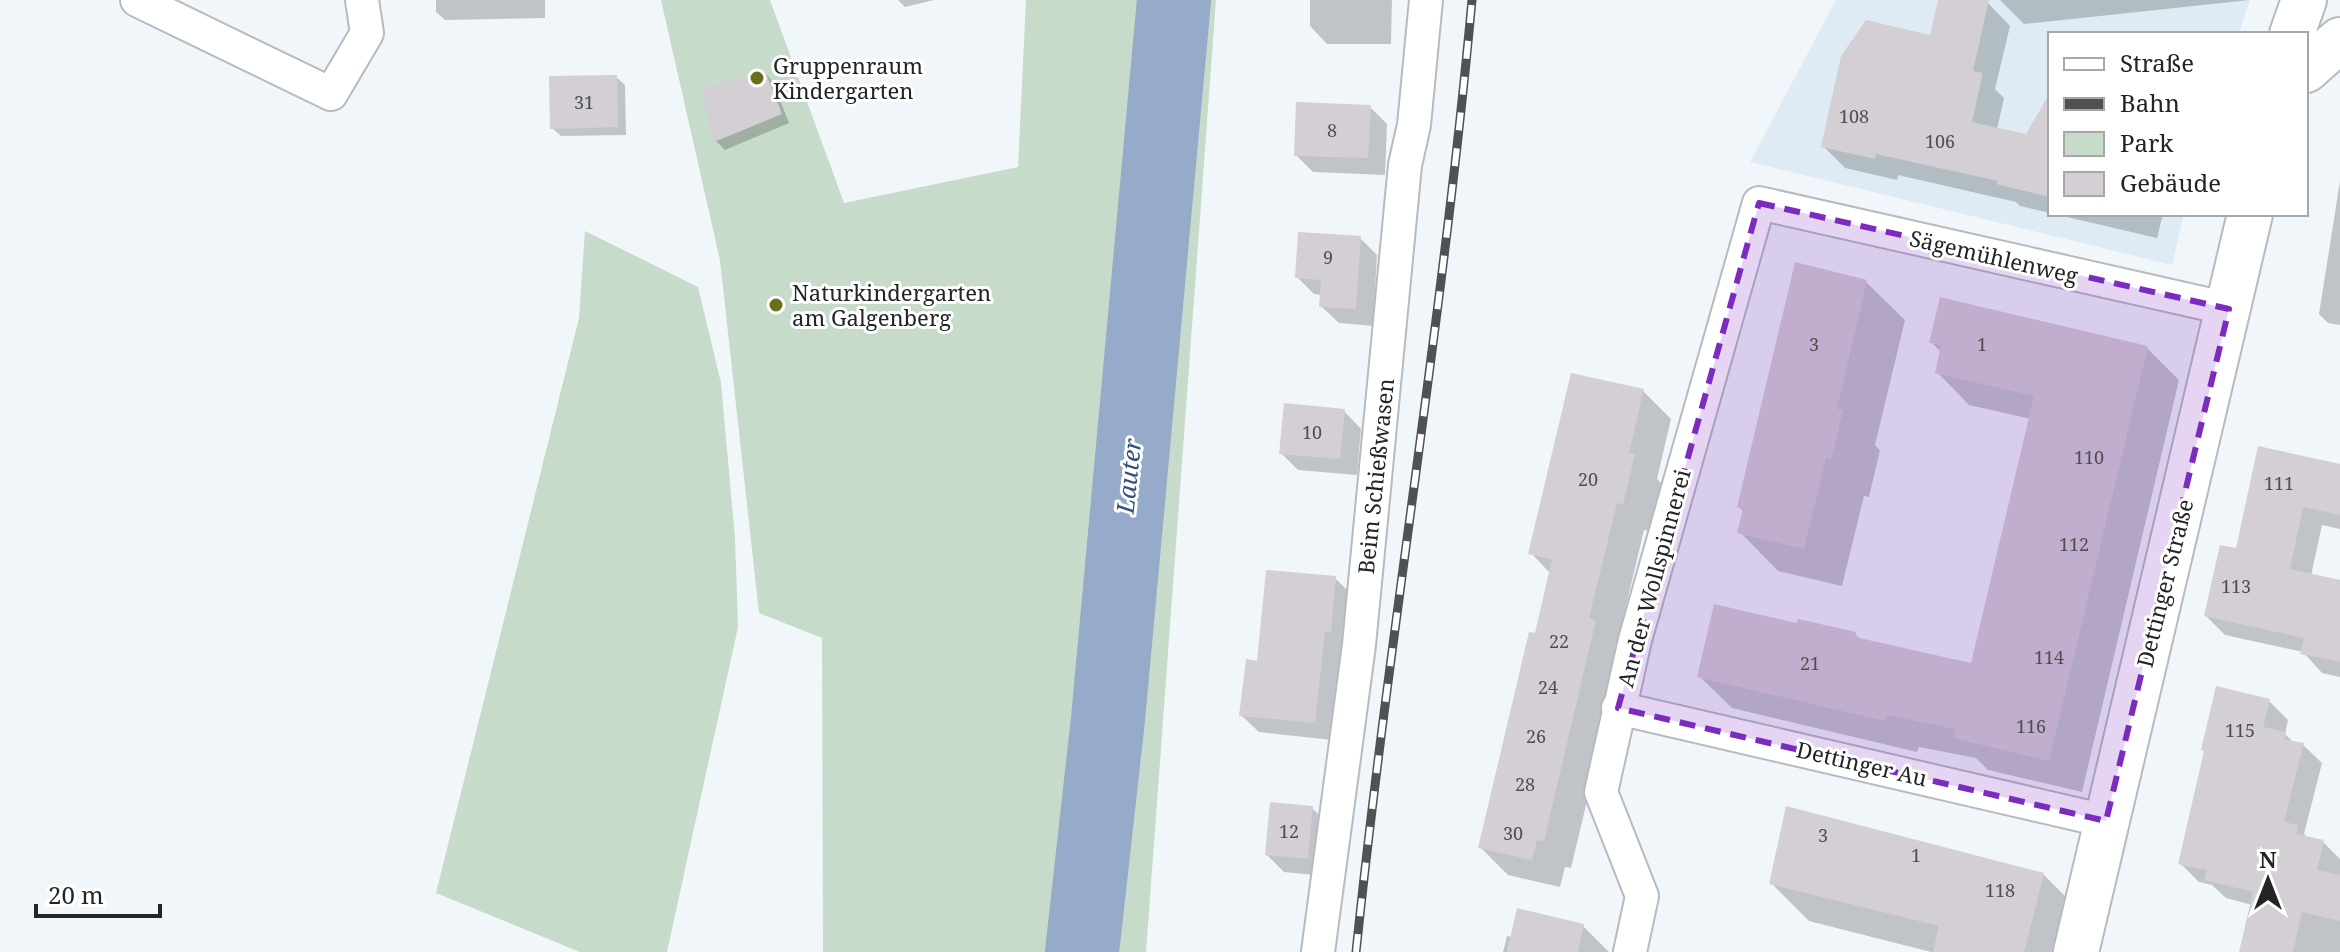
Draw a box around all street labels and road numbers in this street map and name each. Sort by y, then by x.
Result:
street label: Sägemühlenweg [1907,222,2081,290]
street label: Beim Schießwasen [1350,377,1400,575]
street label: An der Wollspinnerei [1609,466,1697,690]
street label: Dettinger Straße [2129,496,2199,670]
street label: Dettinger Au [1794,733,1930,793]

